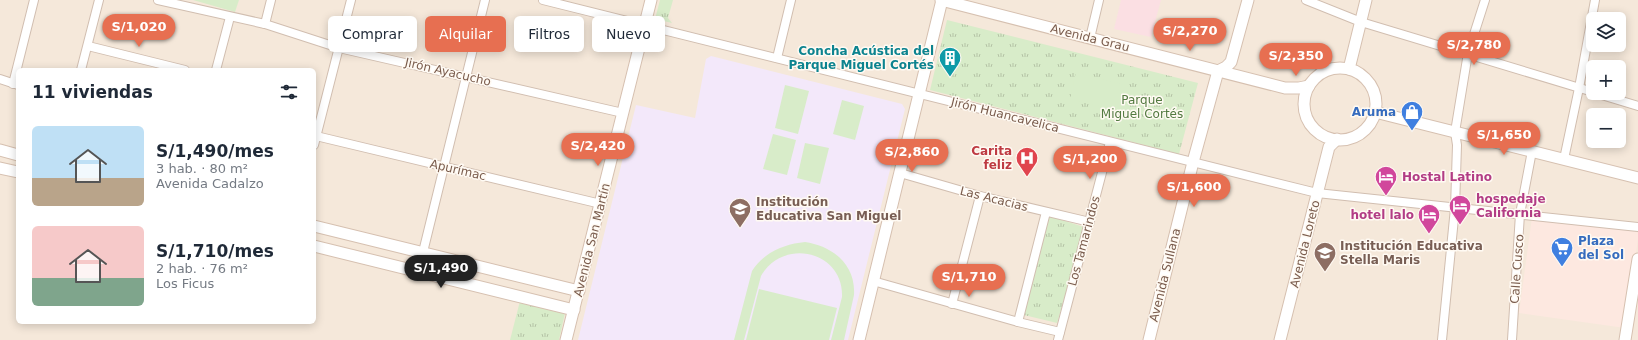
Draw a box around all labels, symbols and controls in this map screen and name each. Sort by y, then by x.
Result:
map controls [1586,12,1626,148]
button: layers [1586,12,1626,52]
pin: S/1,020 [102,14,176,48]
chip: Comprar [328,16,417,52]
chip: Alquilar [425,16,506,52]
chip: Filtros [514,16,584,52]
chip: Nuevo [592,16,665,52]
pin: S/2,270 [1153,18,1227,52]
text: S/1,020 [111,19,167,34]
street label: Avenida Grau [1049,21,1131,55]
text: S/2,270 [1162,23,1218,38]
pin: S/2,780 [1437,32,1511,66]
text: S/2,780 [1446,37,1502,52]
pin: S/2,350 [1259,43,1333,77]
place label: Concha Acústica del Parque Miguel Cortés [788,44,934,72]
building icon: Concha Acústica del Parque Miguel Cortés [937,45,963,78]
text: S/2,350 [1268,48,1324,63]
street label: Jirón Ayacucho [403,55,492,89]
button: + [1586,60,1626,100]
icon: filters [278,81,300,103]
text: 11 viviendas [32,82,153,102]
park label: Parque Miguel Cortés [1101,93,1183,121]
street label: Jirón Huancavelica [949,95,1061,135]
shop icon: Aruma [1399,99,1425,132]
place label: Aruma [1352,105,1396,119]
button: − [1586,108,1626,148]
pin: S/1,650 [1467,122,1541,156]
text: S/1,650 [1476,127,1532,142]
pin: S/2,420 [561,133,635,167]
text: S/2,420 [570,138,626,153]
pin: S/2,860 [875,139,949,173]
text: S/1,490/mes [156,141,274,161]
icon: home [64,142,112,190]
text: S/2,860 [884,144,940,159]
place label: Carita feliz [971,144,1012,172]
hospital icon: Carita feliz [1014,145,1040,178]
pin: S/1,200 [1053,146,1127,180]
text: S/1,200 [1062,151,1118,166]
street label: Apurímac [428,157,488,183]
text: 3 hab. · 80 m² [156,161,248,176]
hotel icon: Hostal Latino [1373,164,1399,197]
place label: Hostal Latino [1402,170,1492,184]
pin: S/1,600 [1157,174,1231,208]
text: Avenida Cadalzo [156,176,264,191]
text: S/1,600 [1166,179,1222,194]
street label: Avenida San Martín [571,182,613,298]
street label: Las Acacias [959,184,1029,214]
place label: hospedaje California [1476,192,1546,220]
hotel icon: hospedaje California [1447,193,1473,226]
street label: Los Tamarindos [1065,194,1103,288]
place label: Institución Educativa San Miguel [756,195,901,223]
school or university icon: Institución Educativa San Miguel [727,196,753,229]
street label: Avenida Loreto [1287,199,1323,289]
hotel icon: hotel lalo [1416,202,1442,235]
place label: hotel lalo [1350,208,1414,222]
street label: Avenida Sullana [1147,227,1183,323]
street label: Calle Cusco [1508,234,1526,304]
place label: Plaza del Sol [1578,234,1624,262]
supermarket icon: Plaza del Sol [1549,235,1575,268]
place label: Institución Educativa Stella Maris [1340,239,1483,267]
school or university icon: Institución Educativa Stella Maris [1312,240,1338,273]
text: S/1,710/mes [156,241,274,261]
icon: home [64,242,112,290]
pin: S/1,490 [404,255,478,289]
text: S/1,490 [413,260,469,275]
text: 2 hab. · 76 m² [156,261,248,276]
pin: S/1,710 [932,264,1006,298]
text: S/1,710 [941,269,997,284]
text: Los Ficus [156,276,214,291]

